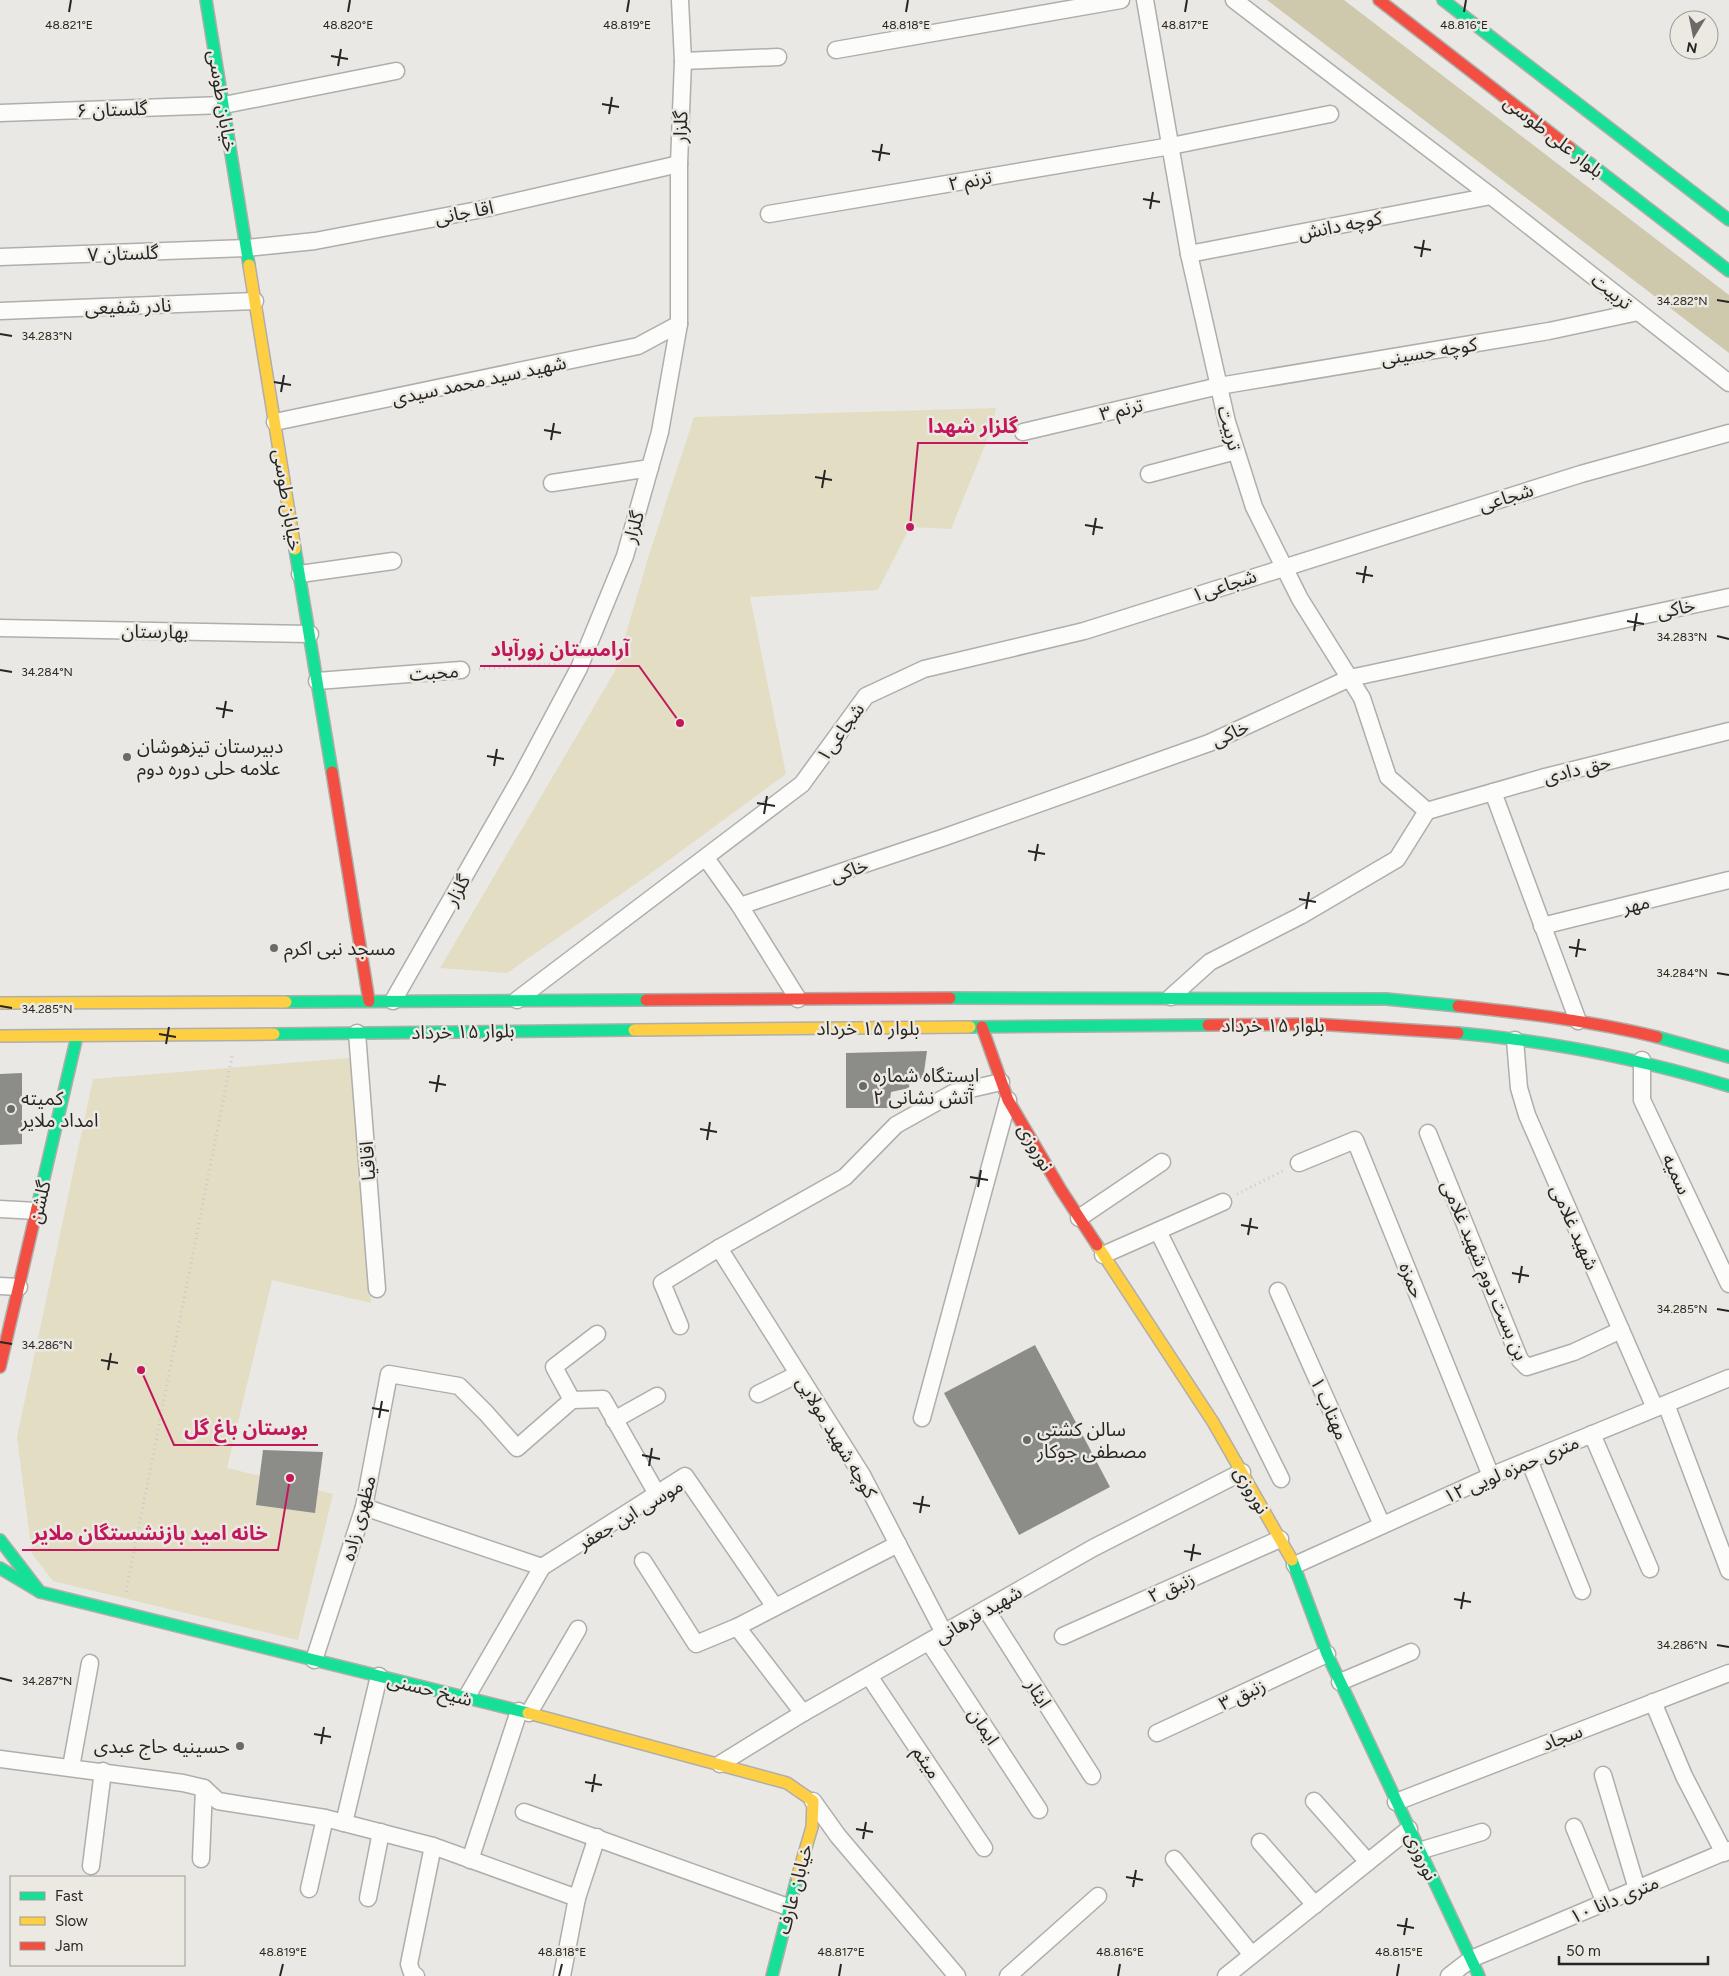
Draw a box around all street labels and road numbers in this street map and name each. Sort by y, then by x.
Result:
street label: خیابان طوسی [203,48,242,154]
street label: بلوار علی طوسی [1499,90,1608,183]
street label: گلستان ۶ [76,97,149,122]
street label: گلزار [668,109,693,144]
street label: ترنم ۲ [946,165,994,199]
street label: اقا جانی [433,196,495,229]
street label: کوچه دانش [1296,206,1385,246]
street label: گلستان ۷ [87,241,160,266]
street label: تربیت [1587,268,1637,314]
street label: نادر شفیعی [84,293,172,320]
street label: کوچه حسینی [1379,332,1480,371]
street label: شهید سید محمد سیدی [390,351,568,410]
street label: ترنم ۳ [1097,393,1146,429]
street label: تربیت [1213,403,1247,453]
street label: خیابان طوسی [268,447,307,553]
street label: شجاعی [1476,478,1536,517]
street label: گلزار [618,507,649,547]
street label: شجاعی۱ [1189,564,1260,607]
street label: خاکی [1655,593,1697,624]
street label: بهارستان [121,619,189,644]
street label: محبت [409,659,459,686]
street label: شجاعی۱ [811,698,869,766]
street label: خاکی [1208,715,1252,752]
street label: حق دادی [1541,750,1613,789]
street label: خاکی [827,853,871,888]
street label: گلزار [439,870,476,911]
street label: مهر [1619,890,1652,919]
street label: بلوار ۱۵ خرداد [1221,1014,1325,1037]
street label: بلوار ۱۵ خرداد [816,1017,920,1040]
street label: بلوار ۱۵ خرداد [411,1019,515,1044]
street label: نوروزی [1013,1119,1058,1175]
street label: اقاقیا [355,1140,380,1182]
street label: سمیه [1657,1150,1696,1198]
street label: گلشن [23,1177,56,1226]
street label: بن بست دوم شهید غلامی [1433,1177,1533,1365]
street label: شهید غلامی [1545,1181,1604,1274]
street label: حمزه [1394,1259,1429,1301]
street label: کوچه شهید مولایی [790,1372,883,1504]
street label: مهتاب ۱ [1305,1373,1354,1443]
street label: ۱۲ متری حمزه لویی [1440,1431,1582,1508]
street label: نوروزی [1229,1462,1274,1518]
street label: مظهری زاده [336,1473,381,1563]
street label: موسی ابن جعفر [573,1474,687,1555]
street label: زنبق ۲ [1144,1567,1198,1608]
street label: شهید فرهانی [930,1580,1026,1649]
street label: شیخ حسنی [384,1668,475,1714]
street label: ایثار [1020,1674,1056,1712]
street label: زنبق ۳ [1215,1674,1269,1715]
street label: ایمان [963,1703,1004,1749]
street label: سجاد [1539,1719,1586,1756]
street label: میثم [905,1741,946,1785]
street label: نوروزی [1400,1828,1443,1884]
street label: خیابان عارف [771,1842,818,1937]
street label: ۱۰ متری دانا [1566,1870,1662,1928]

